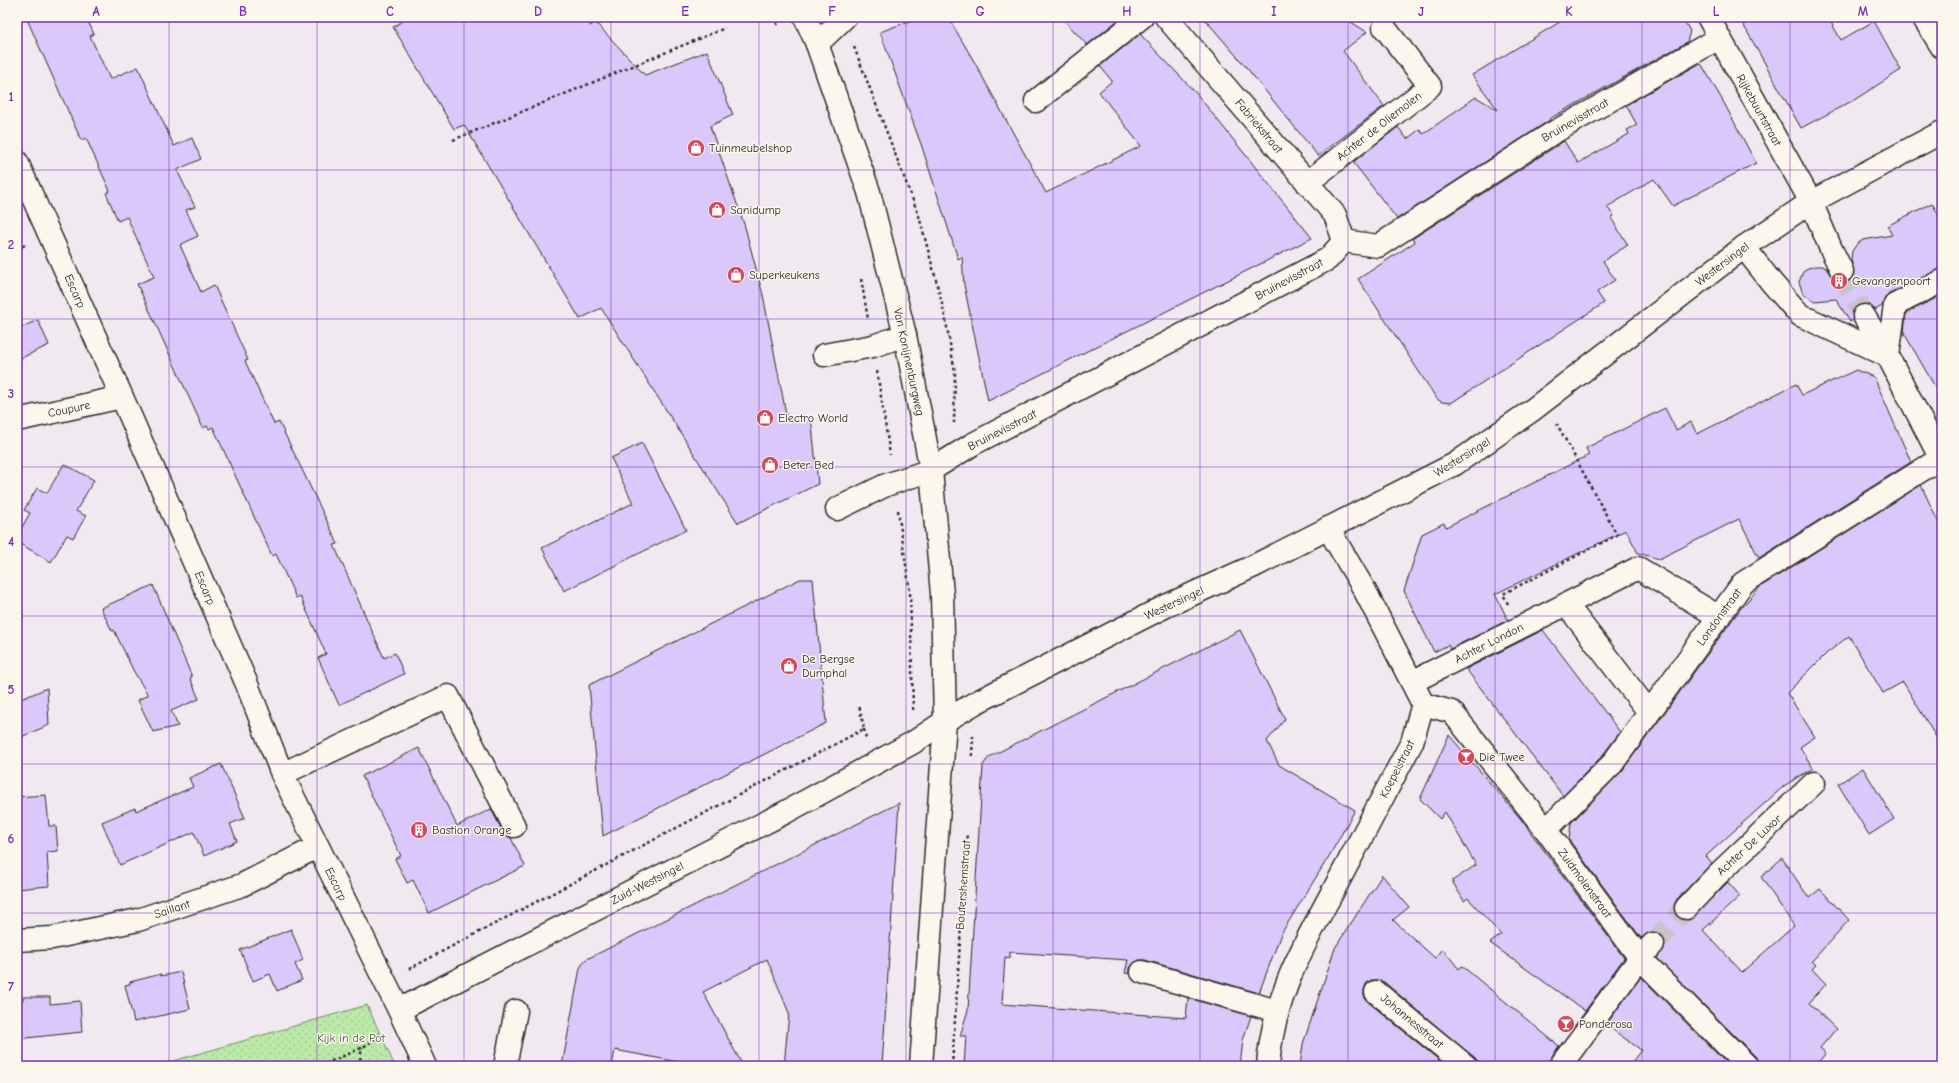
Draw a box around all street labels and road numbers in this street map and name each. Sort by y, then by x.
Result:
street label: Rijkebuurtstraat [1734,72,1785,149]
street label: Achter de Oliemolen [1334,88,1424,164]
street label: Bruinevisstraat [1539,95,1612,145]
street label: Fabriekstraat [1232,96,1286,157]
street label: Westersingel [1692,239,1752,289]
street label: Bruinevisstraat [1253,255,1326,303]
street label: Escarp [61,272,89,310]
street label: Van Konijnenburgweg [891,307,927,417]
street label: Coupure [47,398,91,420]
street label: Bruinevisstraat [965,406,1039,453]
street label: Westersingel [1431,434,1493,480]
street label: Escarp [192,569,218,607]
street label: Westersingel [1142,583,1206,623]
street label: Londonstraat [1694,585,1745,648]
street label: Achter London [1452,620,1526,666]
street label: Koepelstraat [1376,737,1418,800]
street label: Achter De Luxor [1714,811,1784,878]
street label: Boutershemstraat [953,839,973,930]
street label: Zuidmolenstraat [1555,846,1615,921]
street label: Zuid-Westsingel [608,859,686,907]
street label: Escarp [322,865,350,903]
street label: Saillant [152,896,192,921]
street label: Johannesstraat [1378,991,1447,1052]

